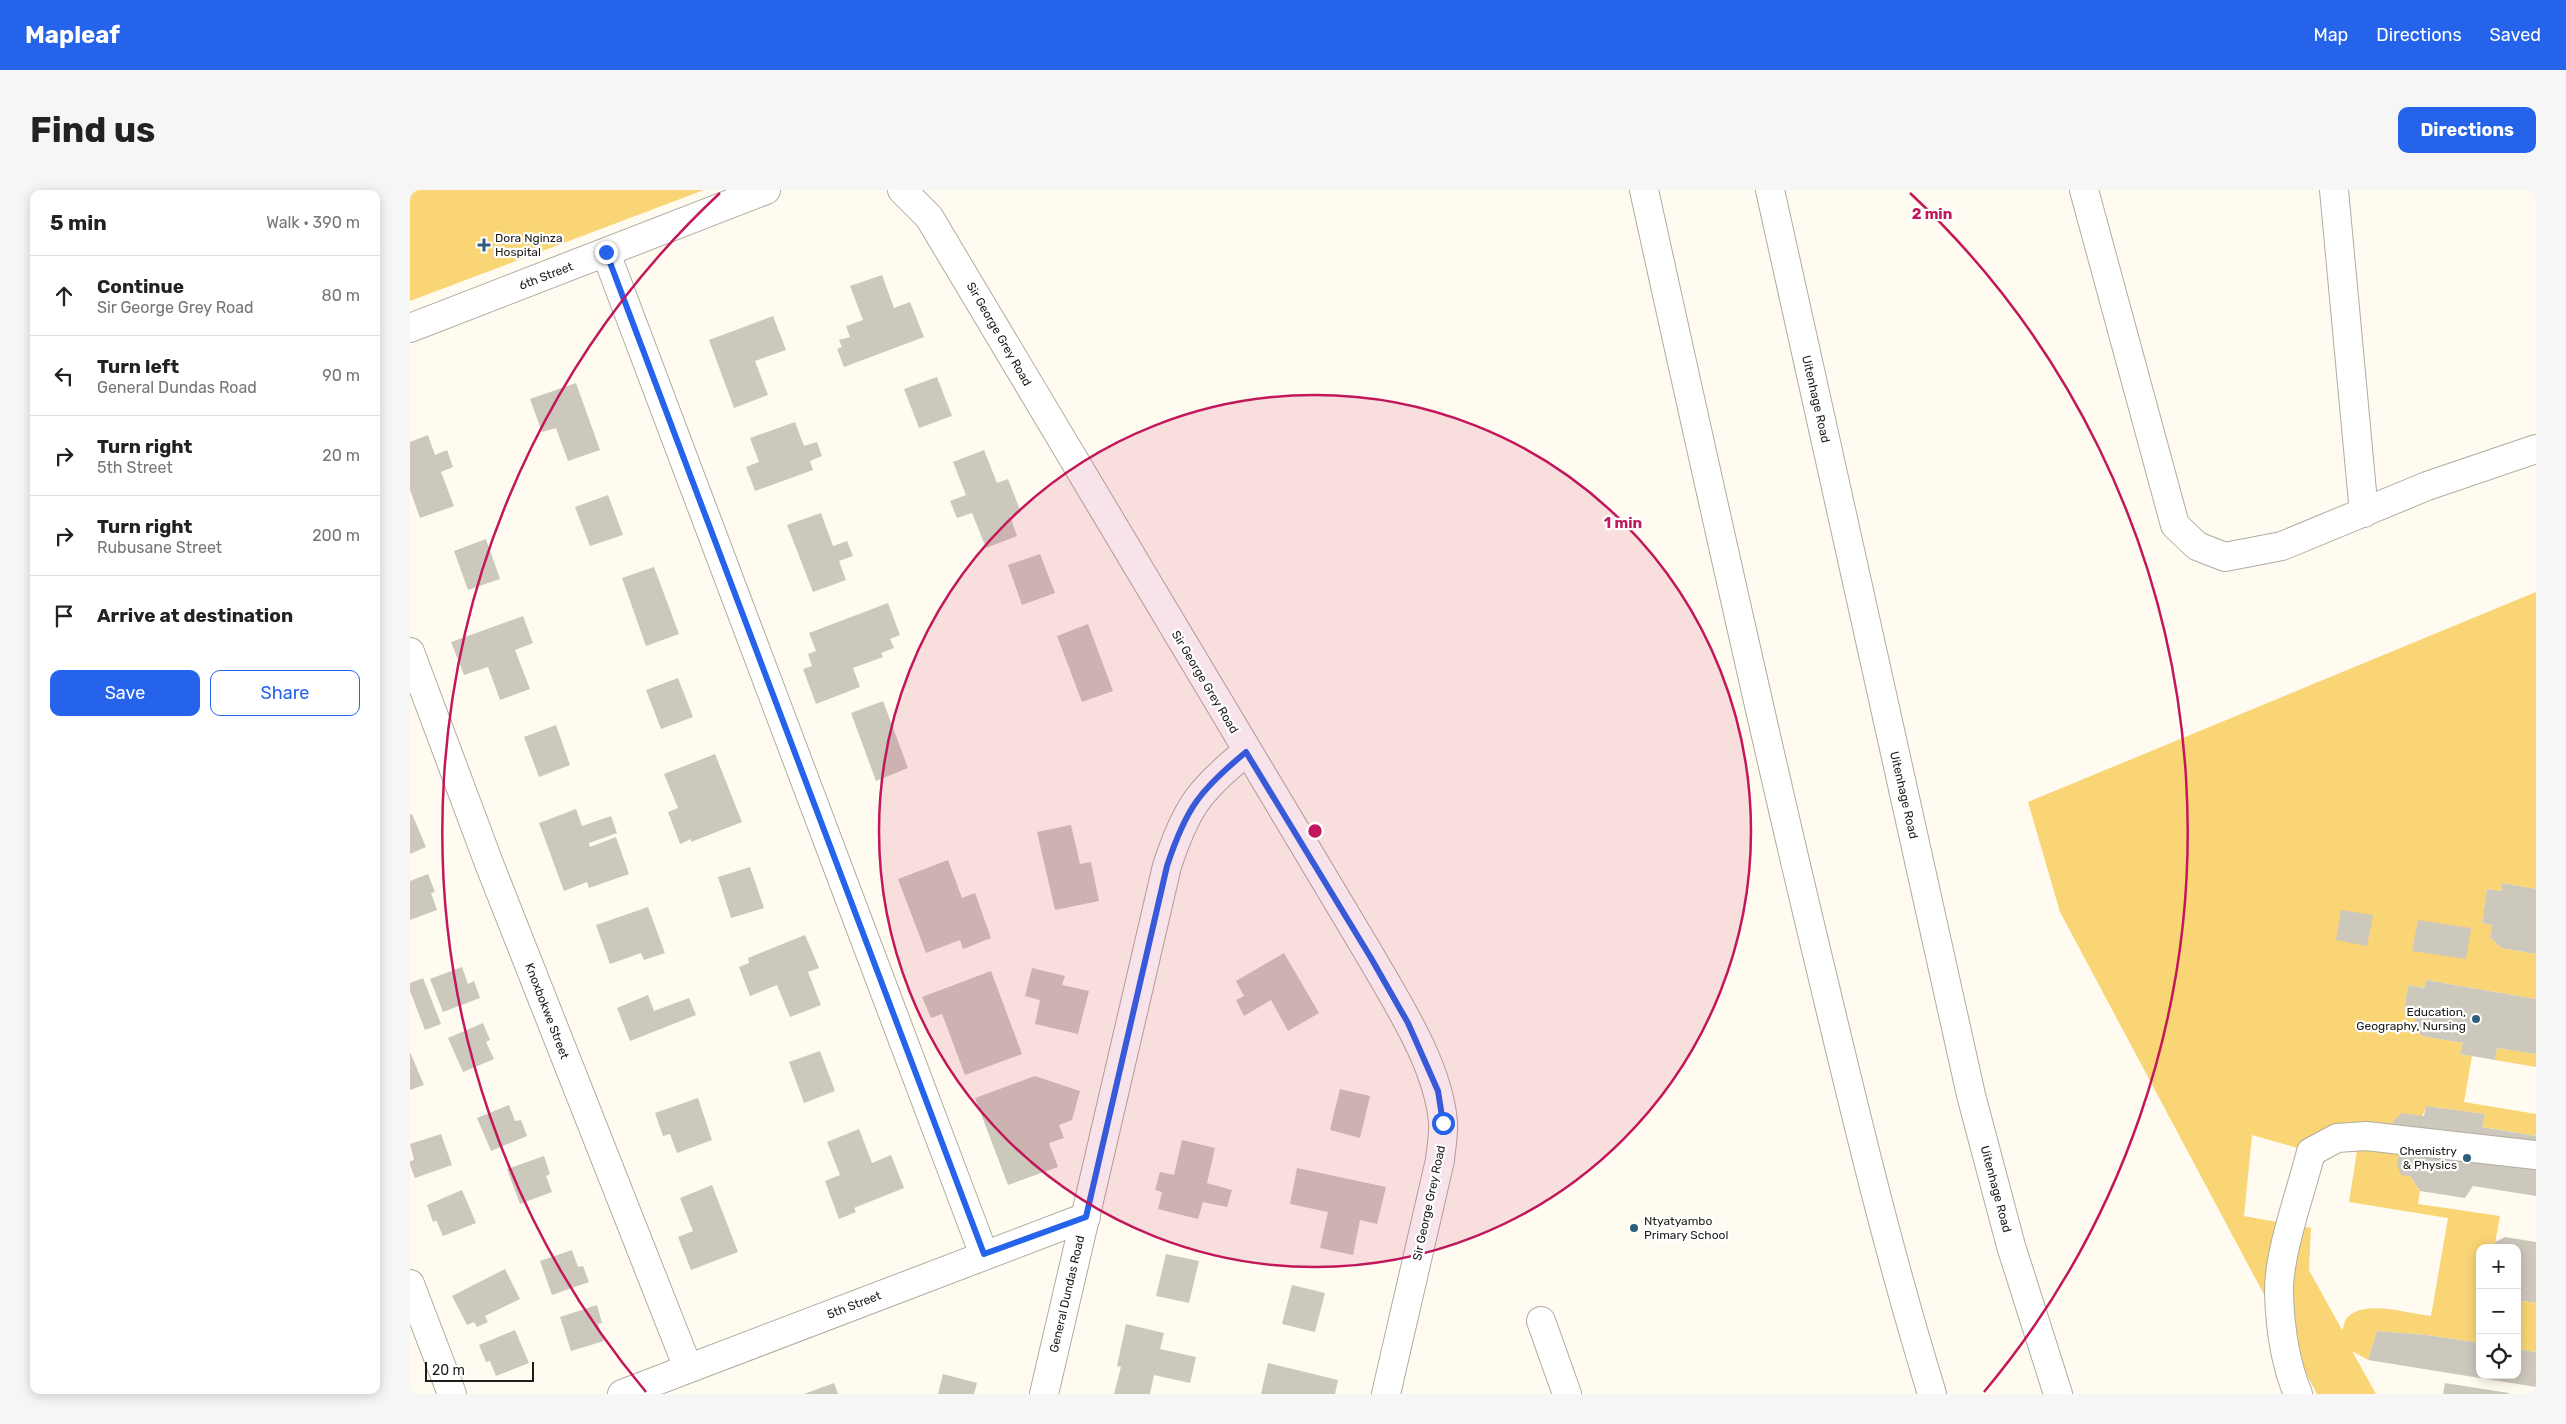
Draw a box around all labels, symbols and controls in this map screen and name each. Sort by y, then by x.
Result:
text: Mapleaf [25,21,120,49]
text: Map [2313,24,2348,46]
text: Directions [2376,24,2462,46]
text: Saved [2490,24,2541,46]
button: Directions [2398,107,2536,153]
text: Find us [30,109,155,151]
text: 2 min [1912,205,1952,223]
text: 5 min [50,210,107,235]
text: Walk · 390 m [266,213,360,232]
place label: Dora Nginza Hospital [495,231,563,259]
marker: Dora Nginza Hospital [477,238,491,252]
route end [595,241,618,264]
street label: 6th Street [517,259,575,293]
text: Continue [97,275,184,298]
street label: Sir George Grey Road [964,280,1034,388]
icon: ahead [50,282,78,310]
text: 80 m [322,286,360,305]
text: Sir George Grey Road [97,298,254,317]
street label: Uitenhage Road [1799,354,1833,444]
text: Turn left [97,355,179,378]
icon: left [50,362,78,390]
text: 90 m [322,366,360,385]
text: General Dundas Road [97,378,257,397]
text: Turn right [97,435,192,458]
icon: right [50,442,78,470]
text: 20 m [322,446,360,465]
text: 5th Street [97,458,173,477]
text: 1 min [1604,514,1642,532]
text: Turn right [97,515,192,538]
icon: right [50,522,78,550]
text: 200 m [312,526,360,545]
text: Rubusane Street [97,538,222,557]
icon: arrive [50,602,78,630]
text: Arrive at destination [97,604,293,627]
street label: Sir George Grey Road [1169,628,1241,736]
button: Save [50,670,200,716]
button: Share [210,670,360,716]
street label: Uitenhage Road [1887,750,1921,840]
centre of rings [1306,822,1324,840]
street label: Knoxbokwe Street [522,961,572,1061]
place label: Education, Geography, Nursing [2356,1005,2466,1033]
marker: Education, Geography, Nursing [2470,1013,2482,1025]
route start [1432,1112,1455,1135]
street label: Sir George Grey Road [1410,1144,1448,1262]
street label: Uitenhage Road [1978,1144,2014,1234]
place label: Chemistry & Physics [2399,1144,2457,1172]
marker: Chemistry & Physics [2461,1152,2473,1164]
place label: Ntyatyambo Primary School [1644,1214,1728,1242]
marker: Ntyatyambo Primary School [1628,1222,1640,1234]
street label: General Dundas Road [1047,1234,1087,1354]
map controls [2476,1244,2521,1379]
button: + [2476,1244,2521,1289]
street label: 5th Street [825,1288,883,1322]
button: − [2476,1289,2521,1334]
button: locate [2476,1334,2521,1379]
scale bar [425,1359,534,1382]
text: 20 m [432,1362,465,1379]

